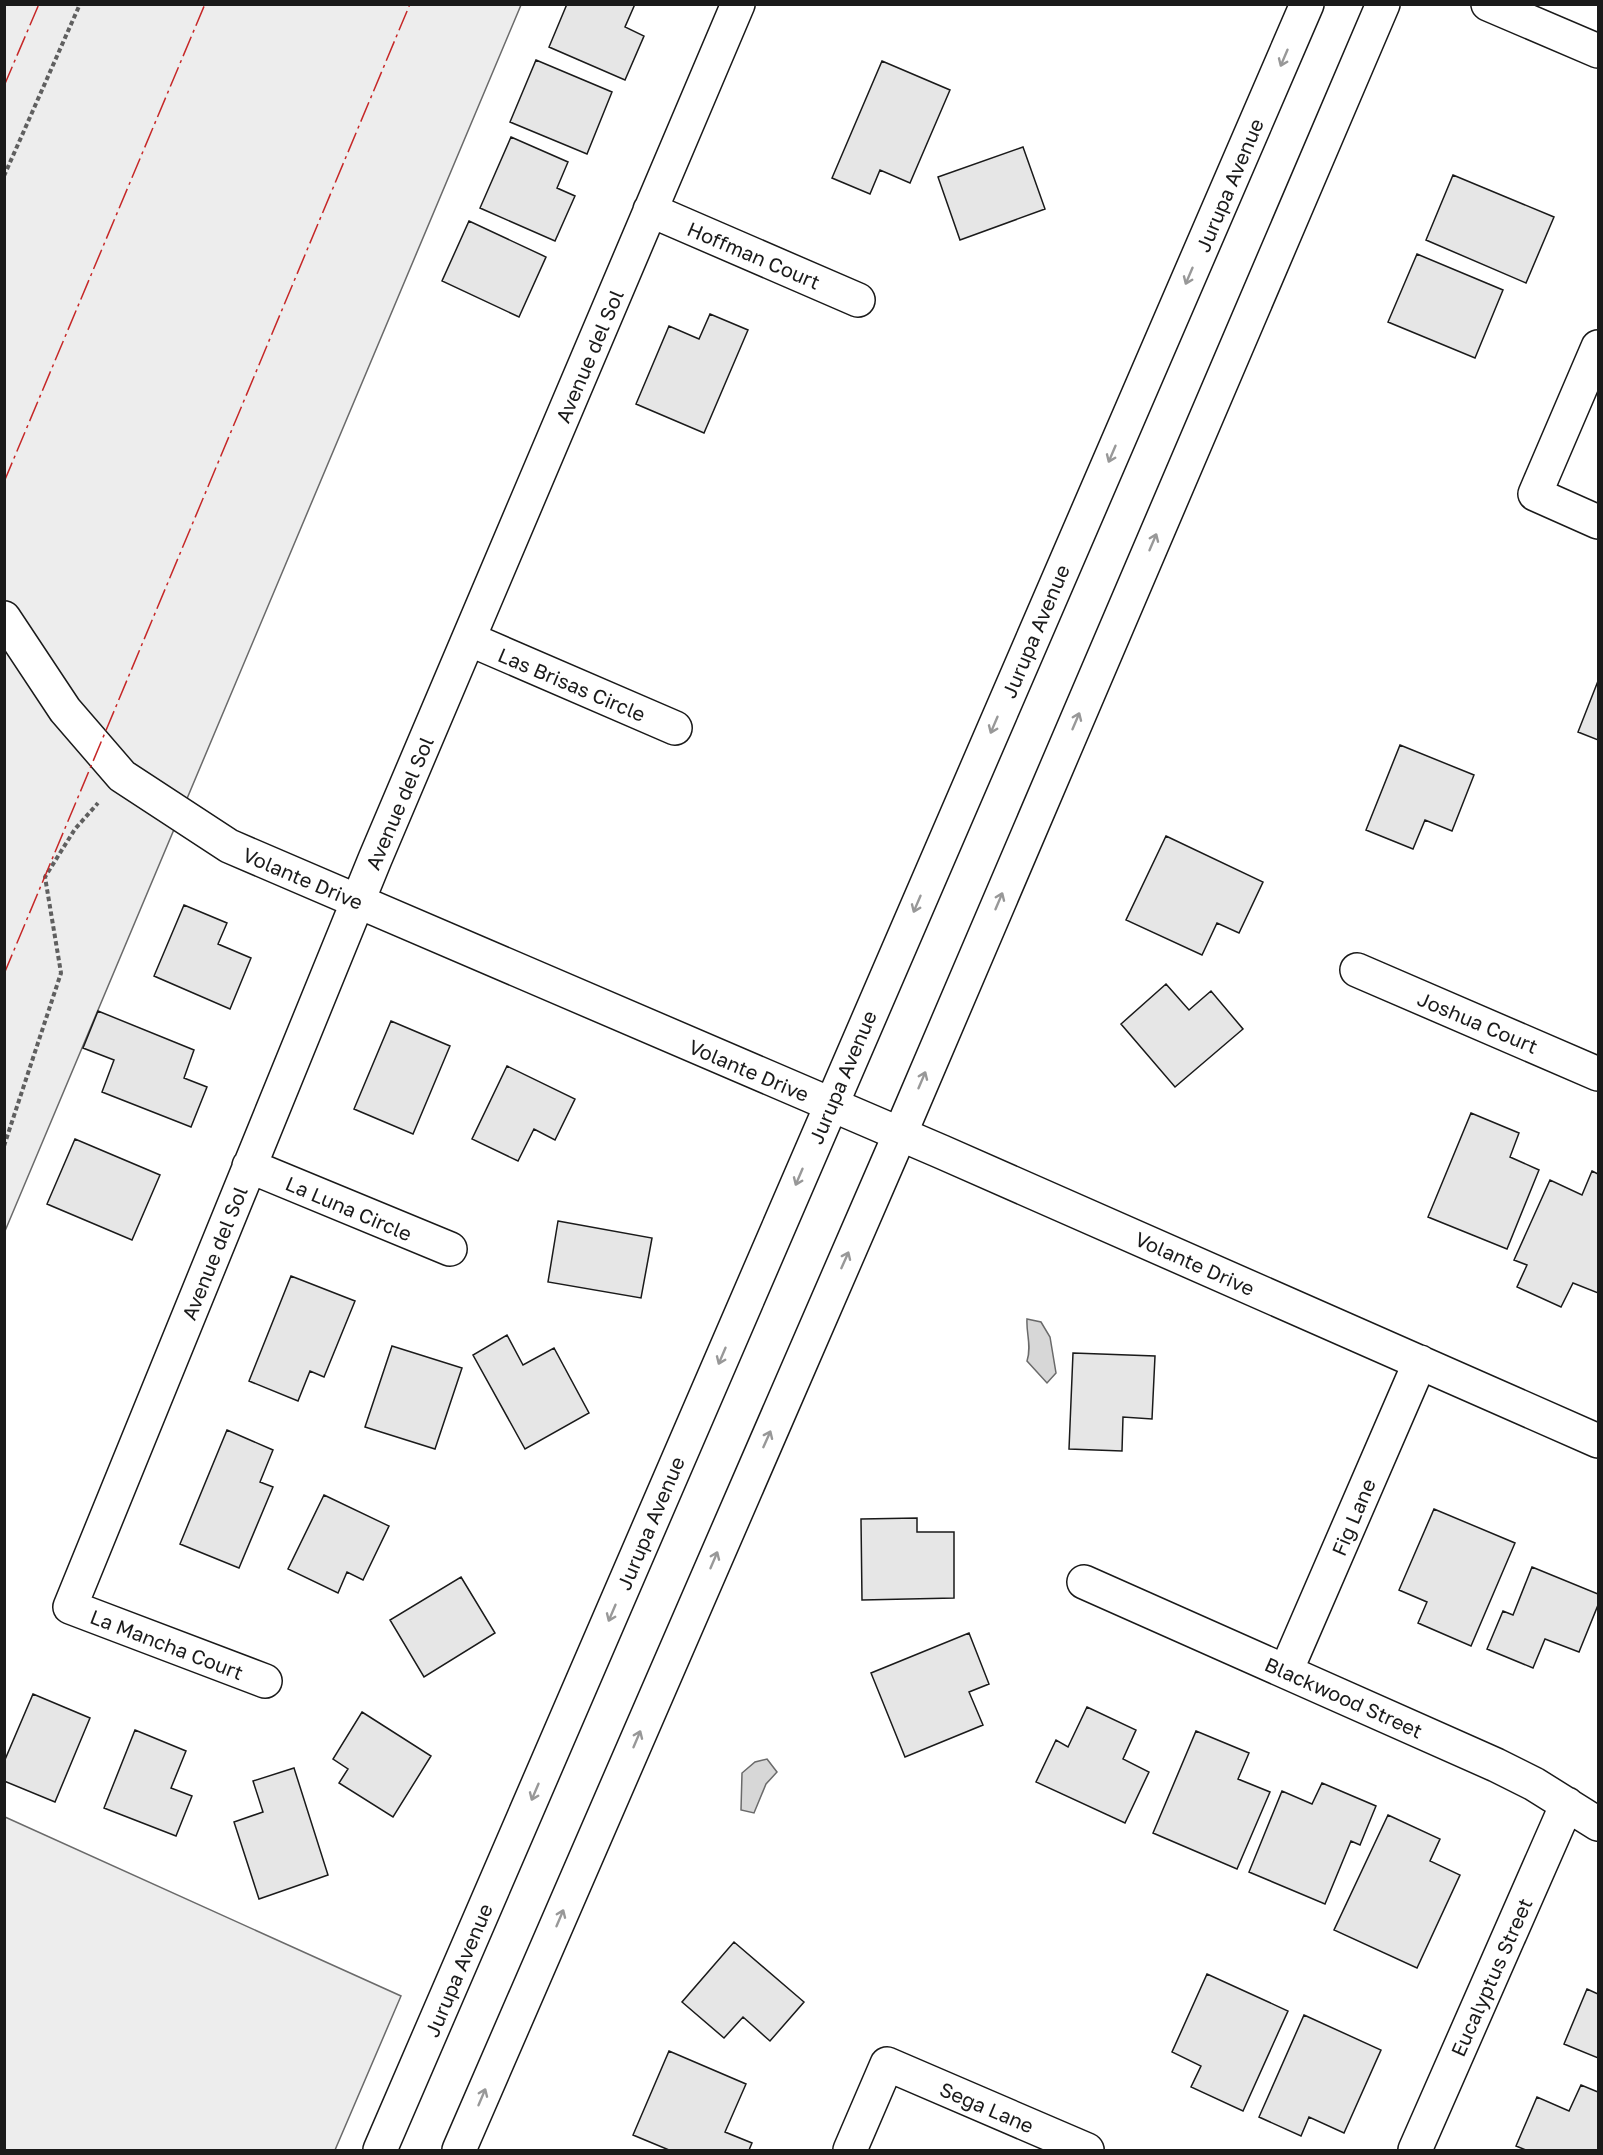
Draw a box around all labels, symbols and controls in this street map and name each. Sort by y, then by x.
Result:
one-way arrow [1278,49,1289,67]
street label: Jurupa Avenue [1190,115,1268,255]
street label: Hoffman Court [684,216,824,294]
one-way arrow [1183,266,1195,284]
street label: Avenue del Sol [550,286,628,426]
one-way arrow [1106,445,1117,463]
one-way arrow [1148,533,1159,551]
street label: Jurupa Avenue [996,561,1074,701]
street label: Las Brisas Circle [495,642,649,726]
one-way arrow [1071,713,1082,731]
one-way arrow [988,716,999,734]
street label: Avenue del Sol [360,733,438,873]
street label: Volante Drive [239,842,367,914]
one-way arrow [994,892,1005,910]
one-way arrow [911,895,922,913]
street label: Joshua Court [1414,986,1542,1058]
street label: Jurupa Avenue [803,1007,881,1147]
street label: Volante Drive [685,1034,813,1106]
one-way arrow [917,1071,928,1090]
one-way arrow [793,1168,804,1186]
street label: La Luna Circle [282,1171,416,1245]
street label: Avenue del Sol [176,1183,252,1323]
street label: Volante Drive [1132,1226,1258,1300]
one-way arrow [840,1251,851,1269]
one-way arrow [716,1347,727,1365]
one-way arrow [761,1430,773,1448]
street label: Jurupa Avenue [611,1453,689,1593]
street label: Fig Lane [1326,1475,1380,1559]
one-way arrow [709,1551,720,1569]
one-way arrow [606,1603,617,1621]
street label: La Mancha Court [87,1604,247,1684]
street label: Blackwood Street [1261,1651,1427,1743]
one-way arrow [632,1730,643,1748]
one-way arrow [529,1782,540,1800]
street label: Eucalyptus Street [1445,1894,1537,2060]
street label: Jurupa Avenue [419,1900,497,2040]
one-way arrow [554,1909,566,1927]
street label: Sega Lane [936,2076,1038,2138]
one-way arrow [477,2088,488,2106]

